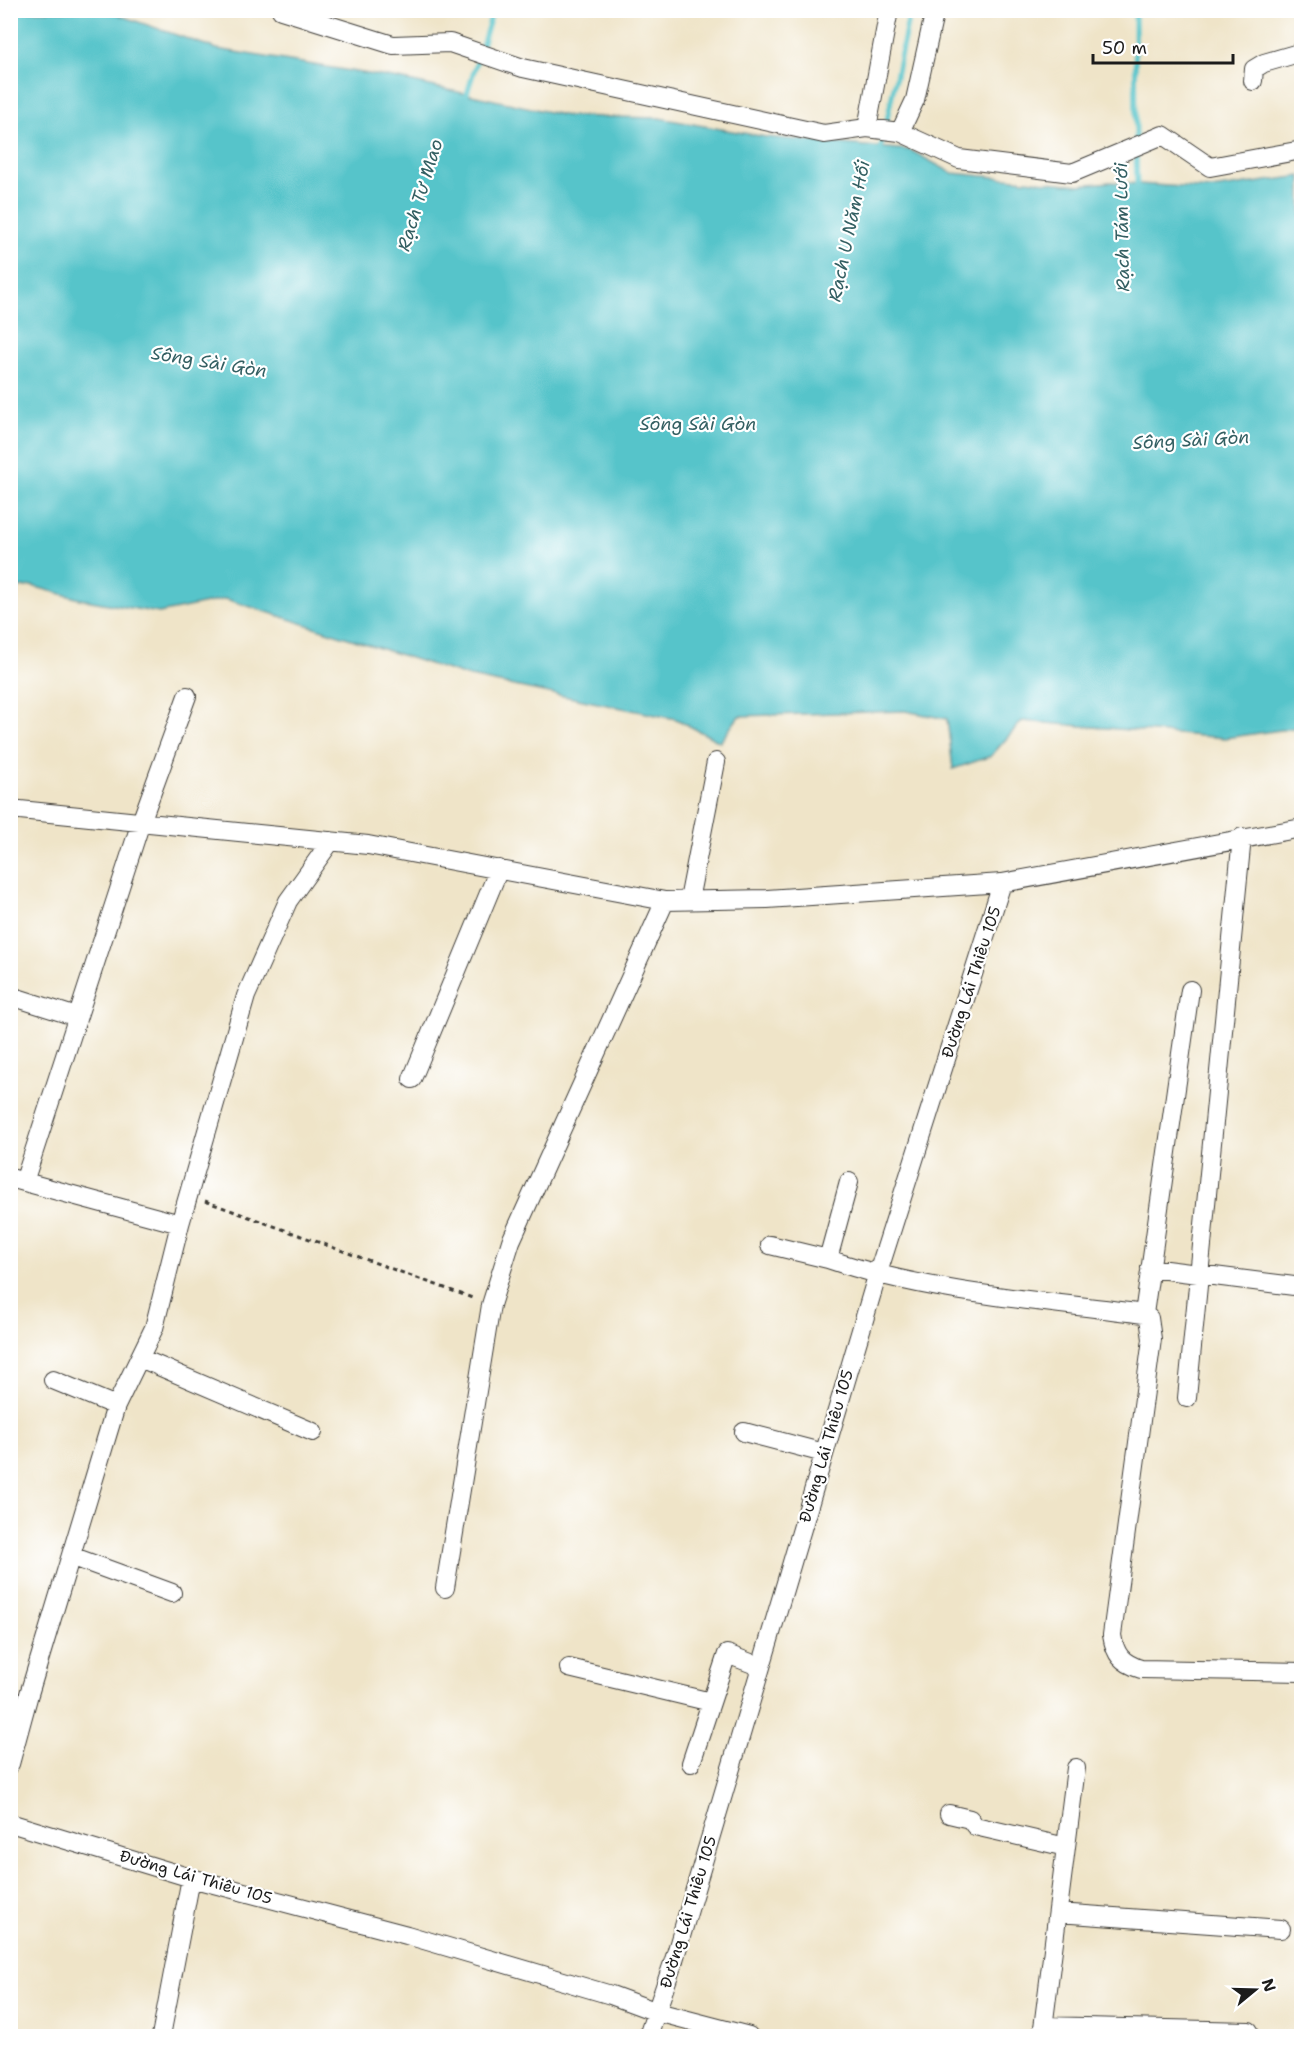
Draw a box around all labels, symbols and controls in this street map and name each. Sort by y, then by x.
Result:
scale bar [1093,27,1232,65]
text: 50 m [1102,36,1147,60]
water label: Rạch Tư Mao [392,136,448,254]
water label: Rạch U Năm Hối [822,157,876,304]
water label: Rạch Tám Lưới [1109,161,1135,292]
water label: Sông Sài Gòn [149,341,269,383]
water label: Sông Sài Gòn [640,412,756,436]
water label: Sông Sài Gòn [1132,425,1250,455]
street label: Đường Lái Thiêu 105 [937,904,1005,1060]
street label: Đường Lái Thiêu 105 [794,1367,858,1525]
street label: Đường Lái Thiêu 105 [655,1833,721,1991]
street label: Đường Lái Thiêu 105 [117,1845,275,1909]
north arrow [1225,1960,1285,2020]
text: N [1257,1976,1281,1995]

